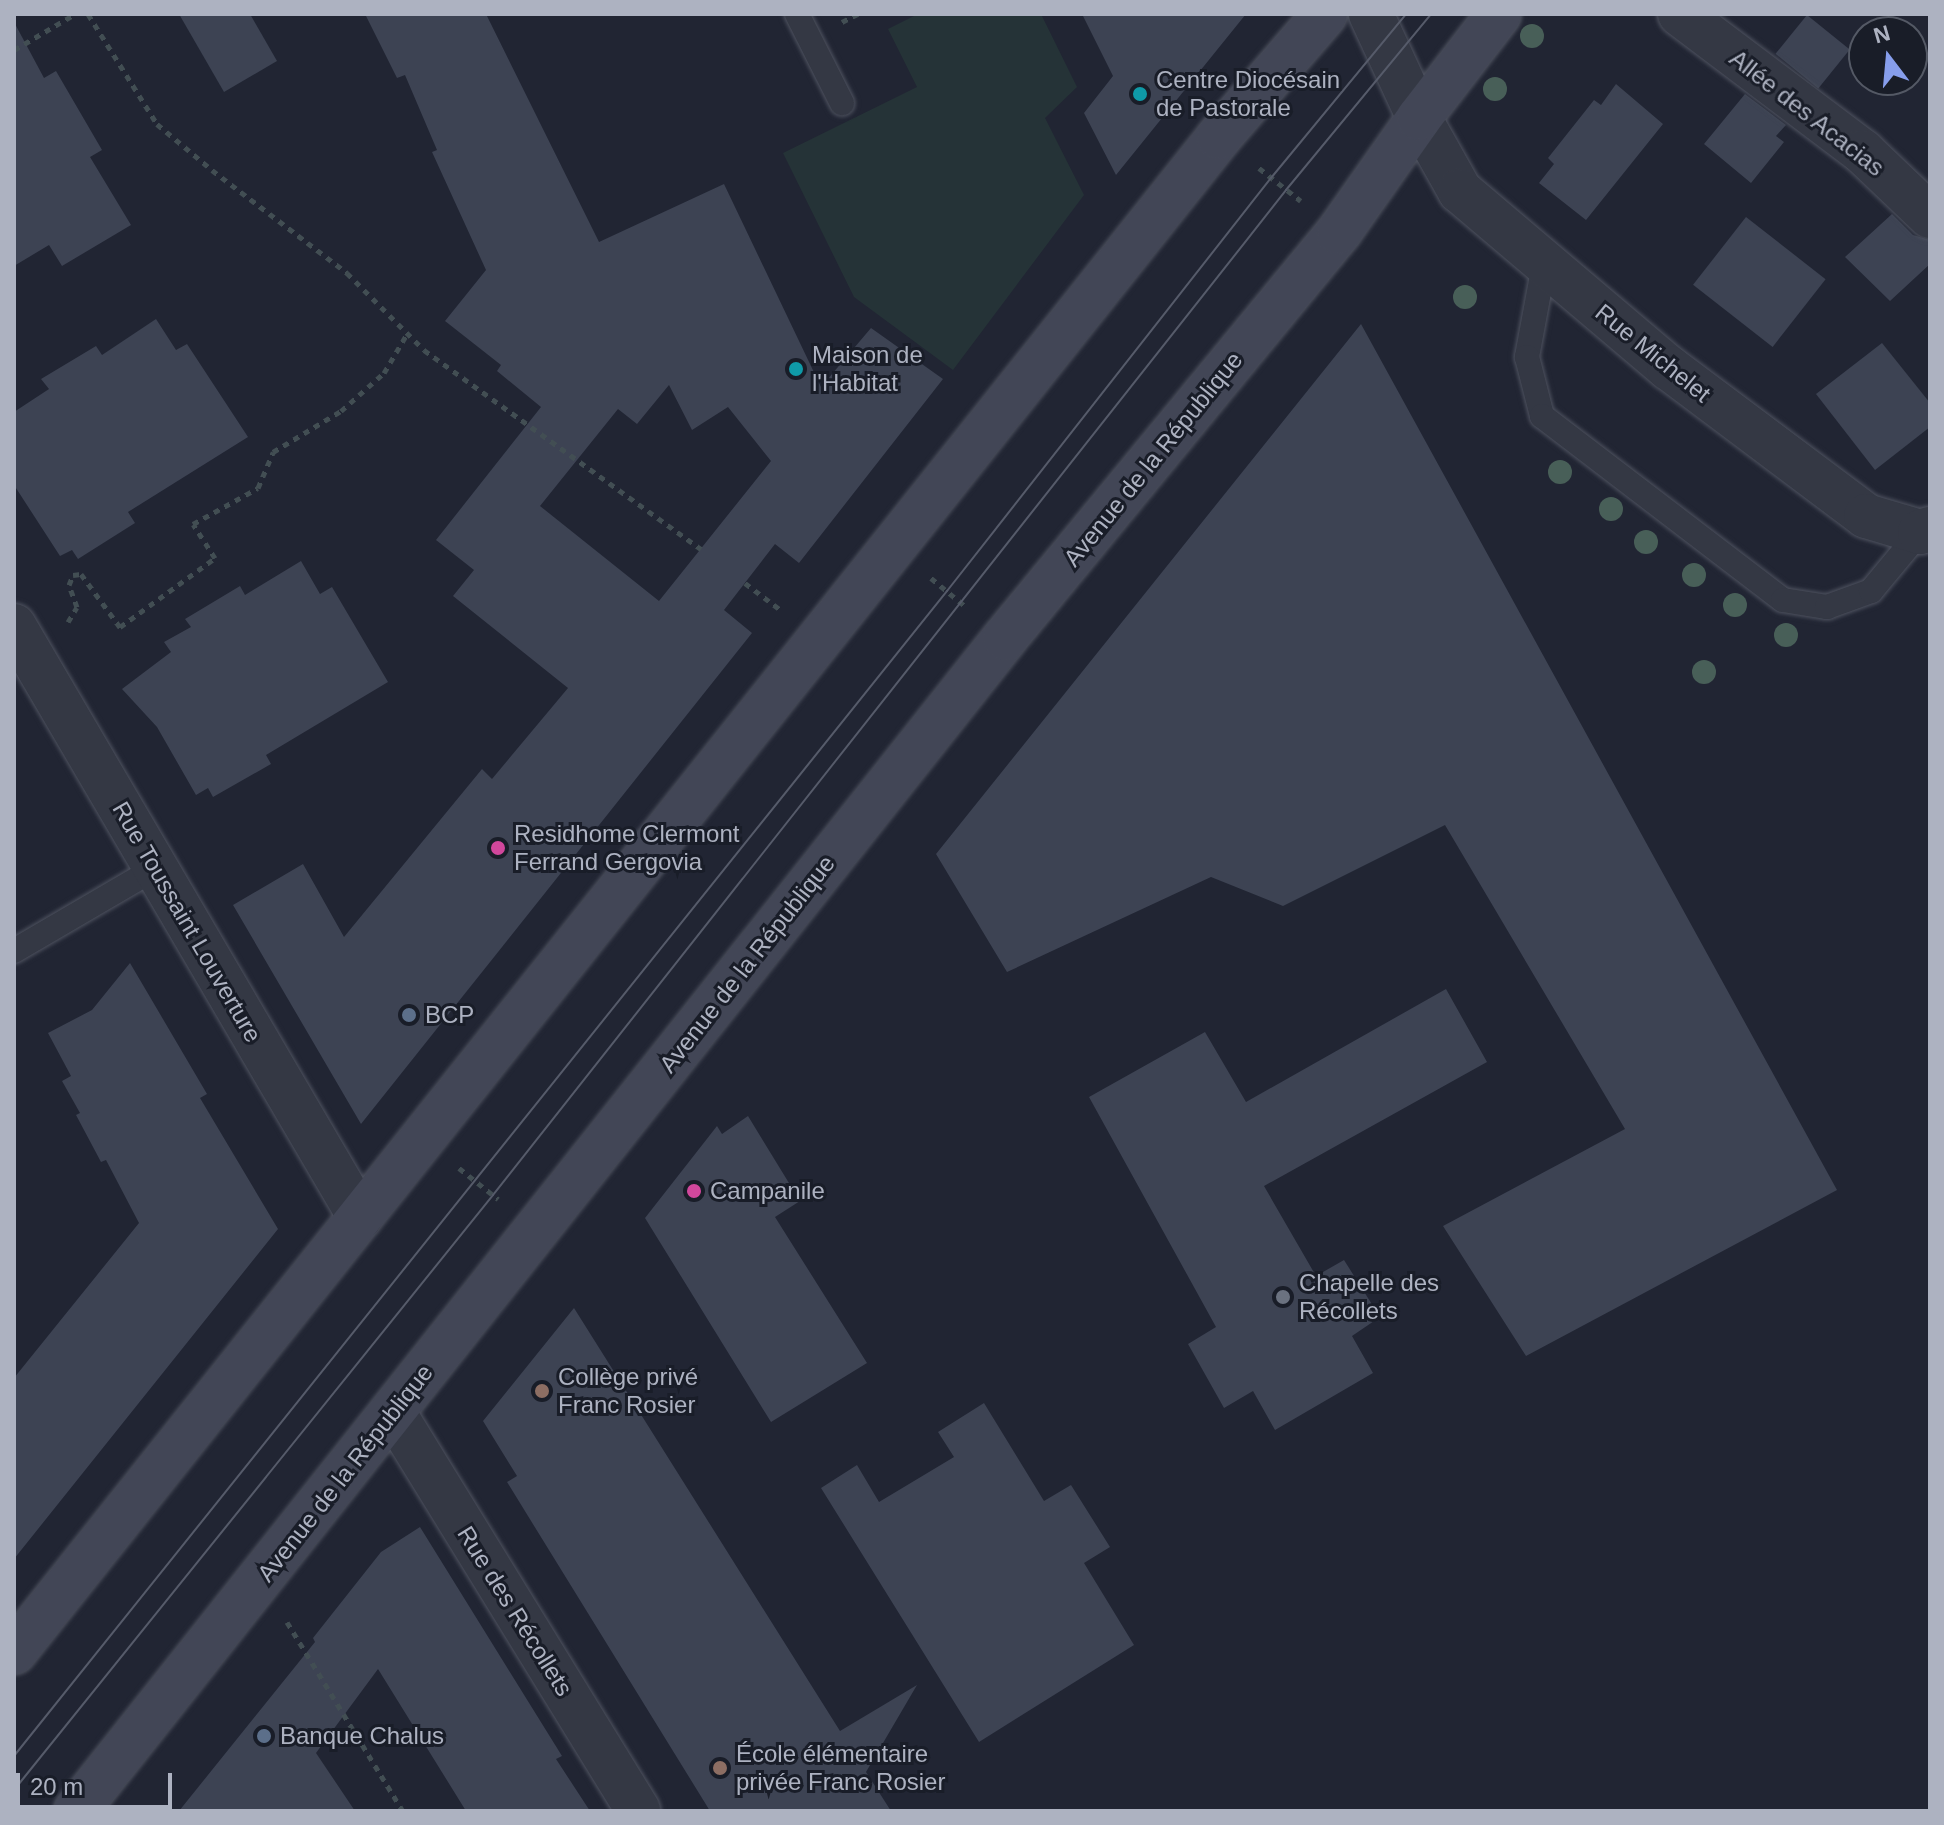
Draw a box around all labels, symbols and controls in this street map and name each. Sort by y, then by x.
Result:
north arrow [1848,16,1928,96]
text: N [1871,20,1893,49]
street label: Allée des Acacias [1723,43,1891,183]
place label: Centre Diocésain de Pastorale [1156,66,1340,122]
marker: Centre Diocésain de Pastorale [1131,85,1149,103]
street label: Rue Michelet [1590,298,1716,408]
place label: Maison de l'Habitat [812,341,923,397]
street label: Avenue de la République [1058,346,1248,572]
marker: Maison de l'Habitat [787,360,805,378]
street label: Rue Toussaint Louverture [106,796,268,1048]
place label: Residhome Clermont Ferrand Gergovia [514,820,739,876]
marker: Residhome Clermont Ferrand Gergovia [489,839,507,857]
street label: Avenue de la République [653,850,841,1078]
place label: BCP [425,1001,474,1029]
marker: BCP [400,1006,418,1024]
place label: Campanile [710,1177,825,1205]
marker: Campanile [685,1182,703,1200]
place label: Chapelle des Récollets [1299,1269,1439,1325]
marker: Chapelle des Récollets [1274,1288,1292,1306]
street label: Avenue de la République [251,1359,439,1587]
place label: Collège privé Franc Rosier [558,1363,698,1419]
marker: Collège privé Franc Rosier [533,1382,551,1400]
street label: Rue des Récollets [451,1521,579,1701]
place label: Banque Chalus [280,1722,444,1750]
marker: Banque Chalus [255,1727,273,1745]
place label: École élémentaire privée Franc Rosier [736,1740,945,1796]
scale bar [20,1757,176,1807]
marker: École élémentaire privée Franc Rosier [711,1759,729,1777]
text: 20 m [30,1773,83,1800]

